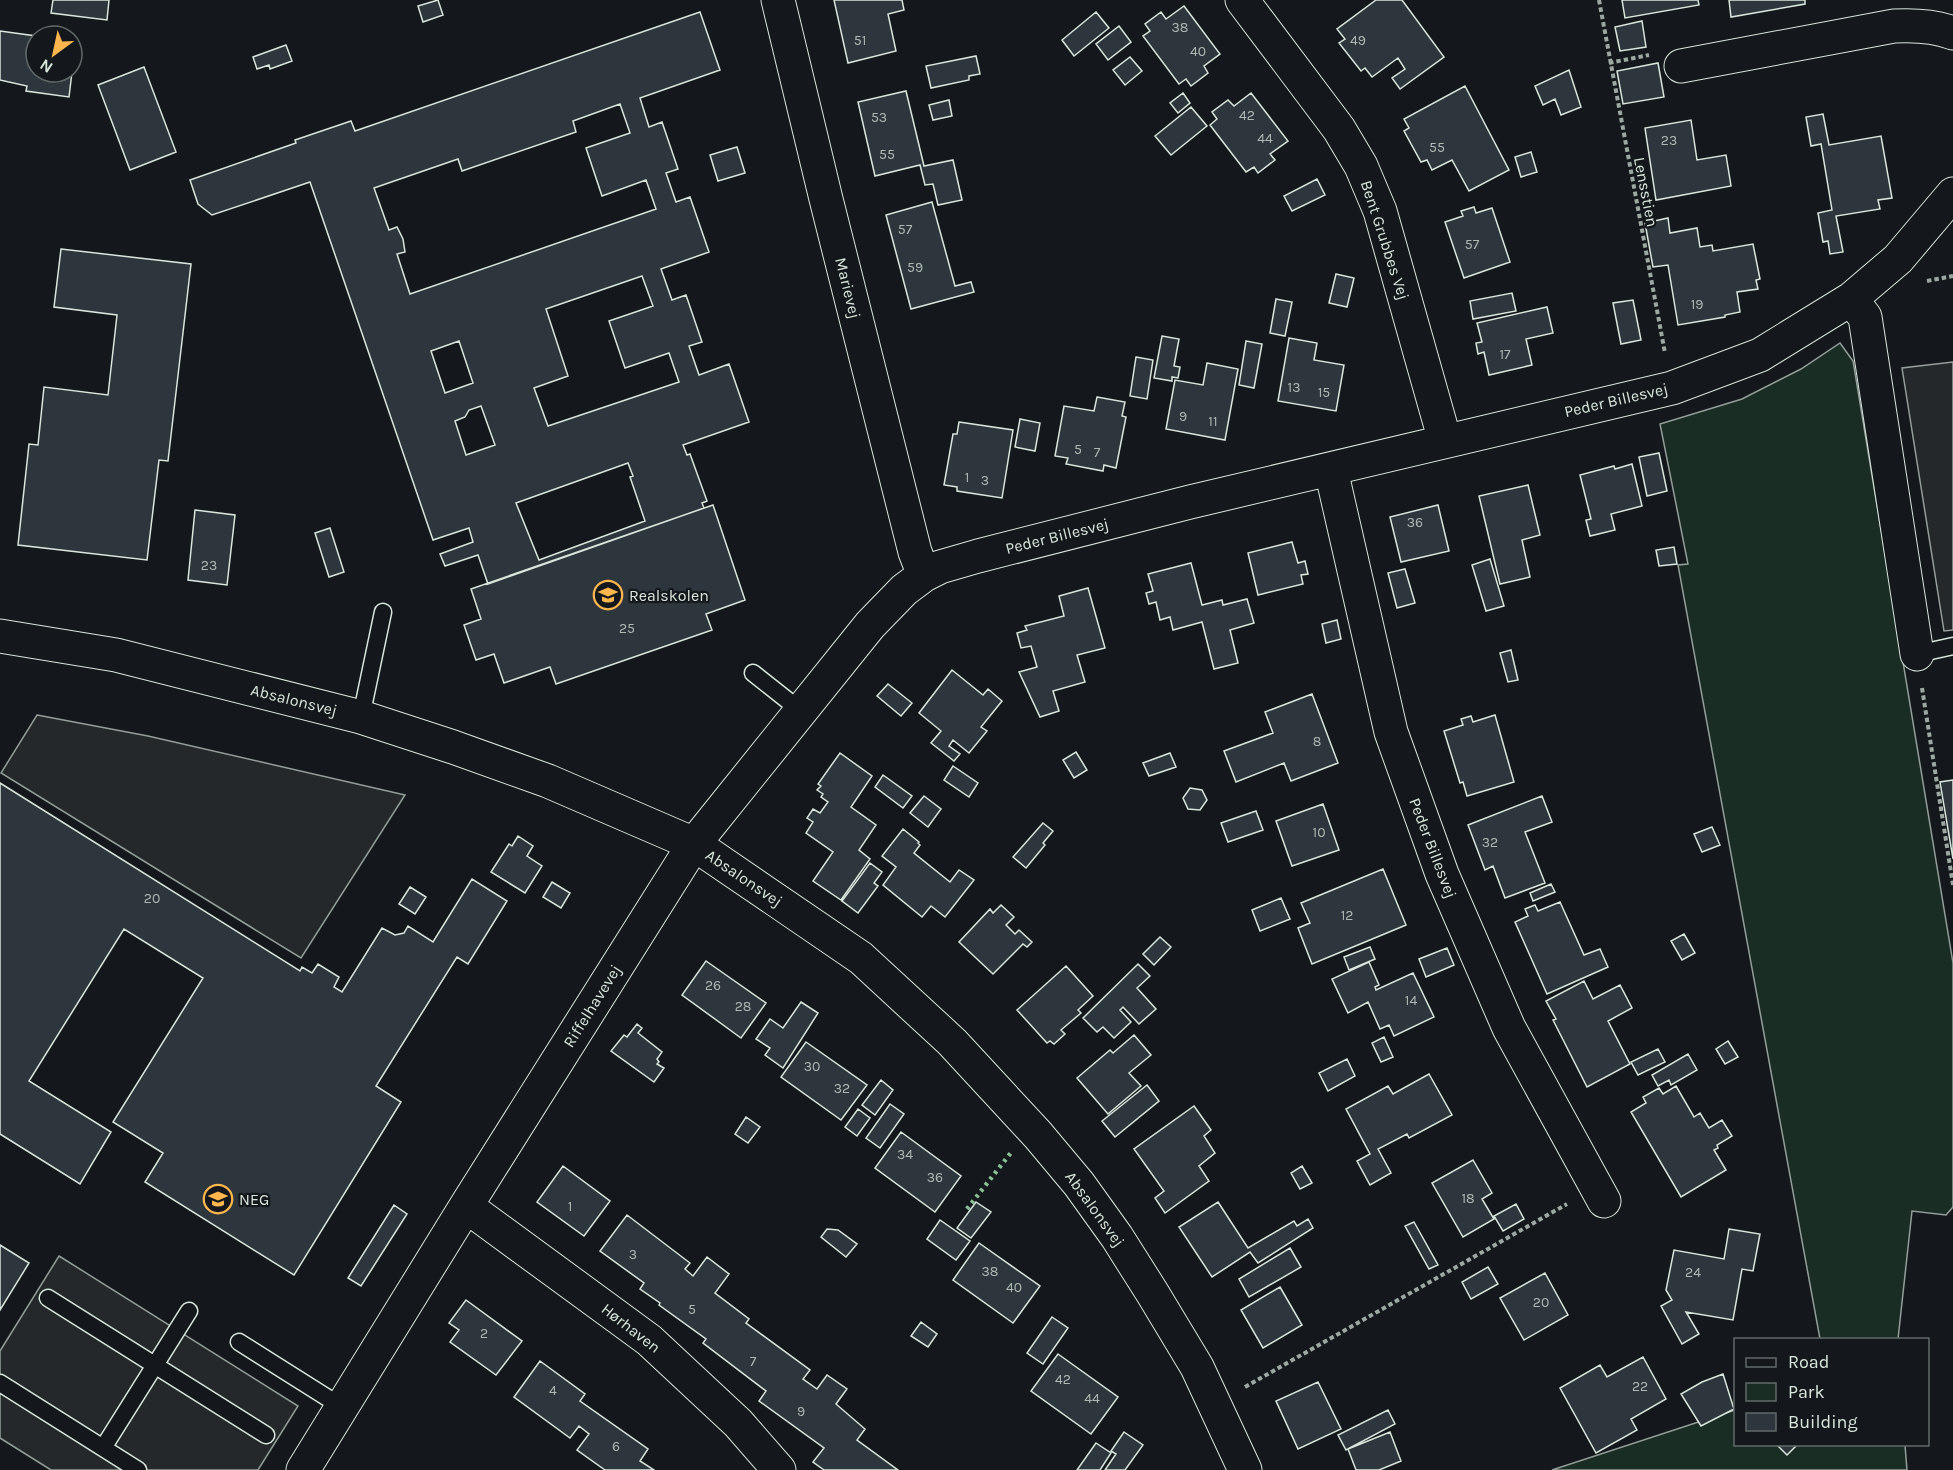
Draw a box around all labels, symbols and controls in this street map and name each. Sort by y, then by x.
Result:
house number: 38 [1172,19,1188,36]
north arrow [24,24,84,84]
house number: 51 [854,32,866,49]
house number: 49 [1350,32,1366,49]
house number: 40 [1190,43,1206,60]
text: N [36,55,56,77]
house number: 42 [1239,107,1255,124]
house number: 53 [871,109,887,126]
house number: 44 [1257,130,1273,147]
house number: 23 [1661,132,1677,149]
house number: 55 [1429,139,1445,156]
house number: 55 [879,146,895,163]
street label: Lensstien [1630,155,1662,229]
street label: Bent Grubbes Vej [1357,178,1413,302]
house number: 57 [898,221,913,238]
house number: 57 [1465,236,1480,253]
street label: Marievej [831,255,865,321]
house number: 59 [907,259,923,276]
house number: 19 [1691,296,1703,313]
house number: 17 [1499,346,1511,363]
house number: 13 [1288,379,1300,396]
street label: Peder Billesvej [1562,379,1670,421]
house number: 15 [1318,384,1330,401]
house number: 9 [1179,408,1187,425]
house number: 11 [1208,413,1218,430]
house number: 5 [1074,441,1082,458]
house number: 7 [1094,444,1101,461]
house number: 1 [965,469,969,486]
house number: 3 [981,472,989,489]
street label: Peder Billesvej [1003,514,1111,558]
house number: 36 [1407,514,1423,531]
house number: 23 [201,557,217,574]
school or university icon: Realskolen [592,579,624,611]
place label: Realskolen [629,586,709,605]
house number: 25 [619,620,635,637]
street label: Absalonsvej [249,680,339,720]
house number: 8 [1313,733,1321,750]
street label: Peder Billesvej [1405,795,1461,901]
house number: 10 [1313,824,1325,841]
house number: 32 [1482,834,1498,851]
street label: Absalonsvej [702,845,786,911]
house number: 20 [144,890,160,907]
house number: 12 [1341,907,1353,924]
street label: Riffelhavevej [559,961,625,1051]
house number: 26 [705,977,721,994]
house number: 14 [1405,992,1417,1009]
house number: 28 [735,998,751,1015]
house number: 30 [804,1058,820,1075]
house number: 32 [834,1080,850,1097]
house number: 34 [897,1146,913,1163]
street label: Absalonsvej [1061,1168,1129,1250]
house number: 36 [927,1169,943,1186]
school or university icon: NEG [202,1183,234,1215]
place label: NEG [239,1190,269,1209]
house number: 18 [1461,1190,1475,1207]
house number: 1 [568,1198,572,1215]
house number: 3 [629,1246,637,1263]
house number: 38 [982,1263,998,1280]
house number: 24 [1685,1264,1701,1281]
house number: 40 [1006,1279,1022,1296]
house number: 20 [1533,1294,1549,1311]
street label: Hørhaven [598,1299,664,1357]
house number: 5 [688,1301,696,1318]
house number: 2 [480,1325,488,1342]
legend [1734,1338,1929,1446]
text: Road [1788,1351,1829,1373]
house number: 7 [750,1353,757,1370]
house number: 42 [1055,1371,1071,1388]
house number: 22 [1632,1378,1648,1395]
text: Park [1788,1381,1825,1403]
house number: 4 [549,1382,557,1399]
house number: 44 [1084,1390,1100,1407]
house number: 9 [797,1403,805,1420]
text: Building [1788,1411,1858,1433]
house number: 6 [612,1438,620,1455]

